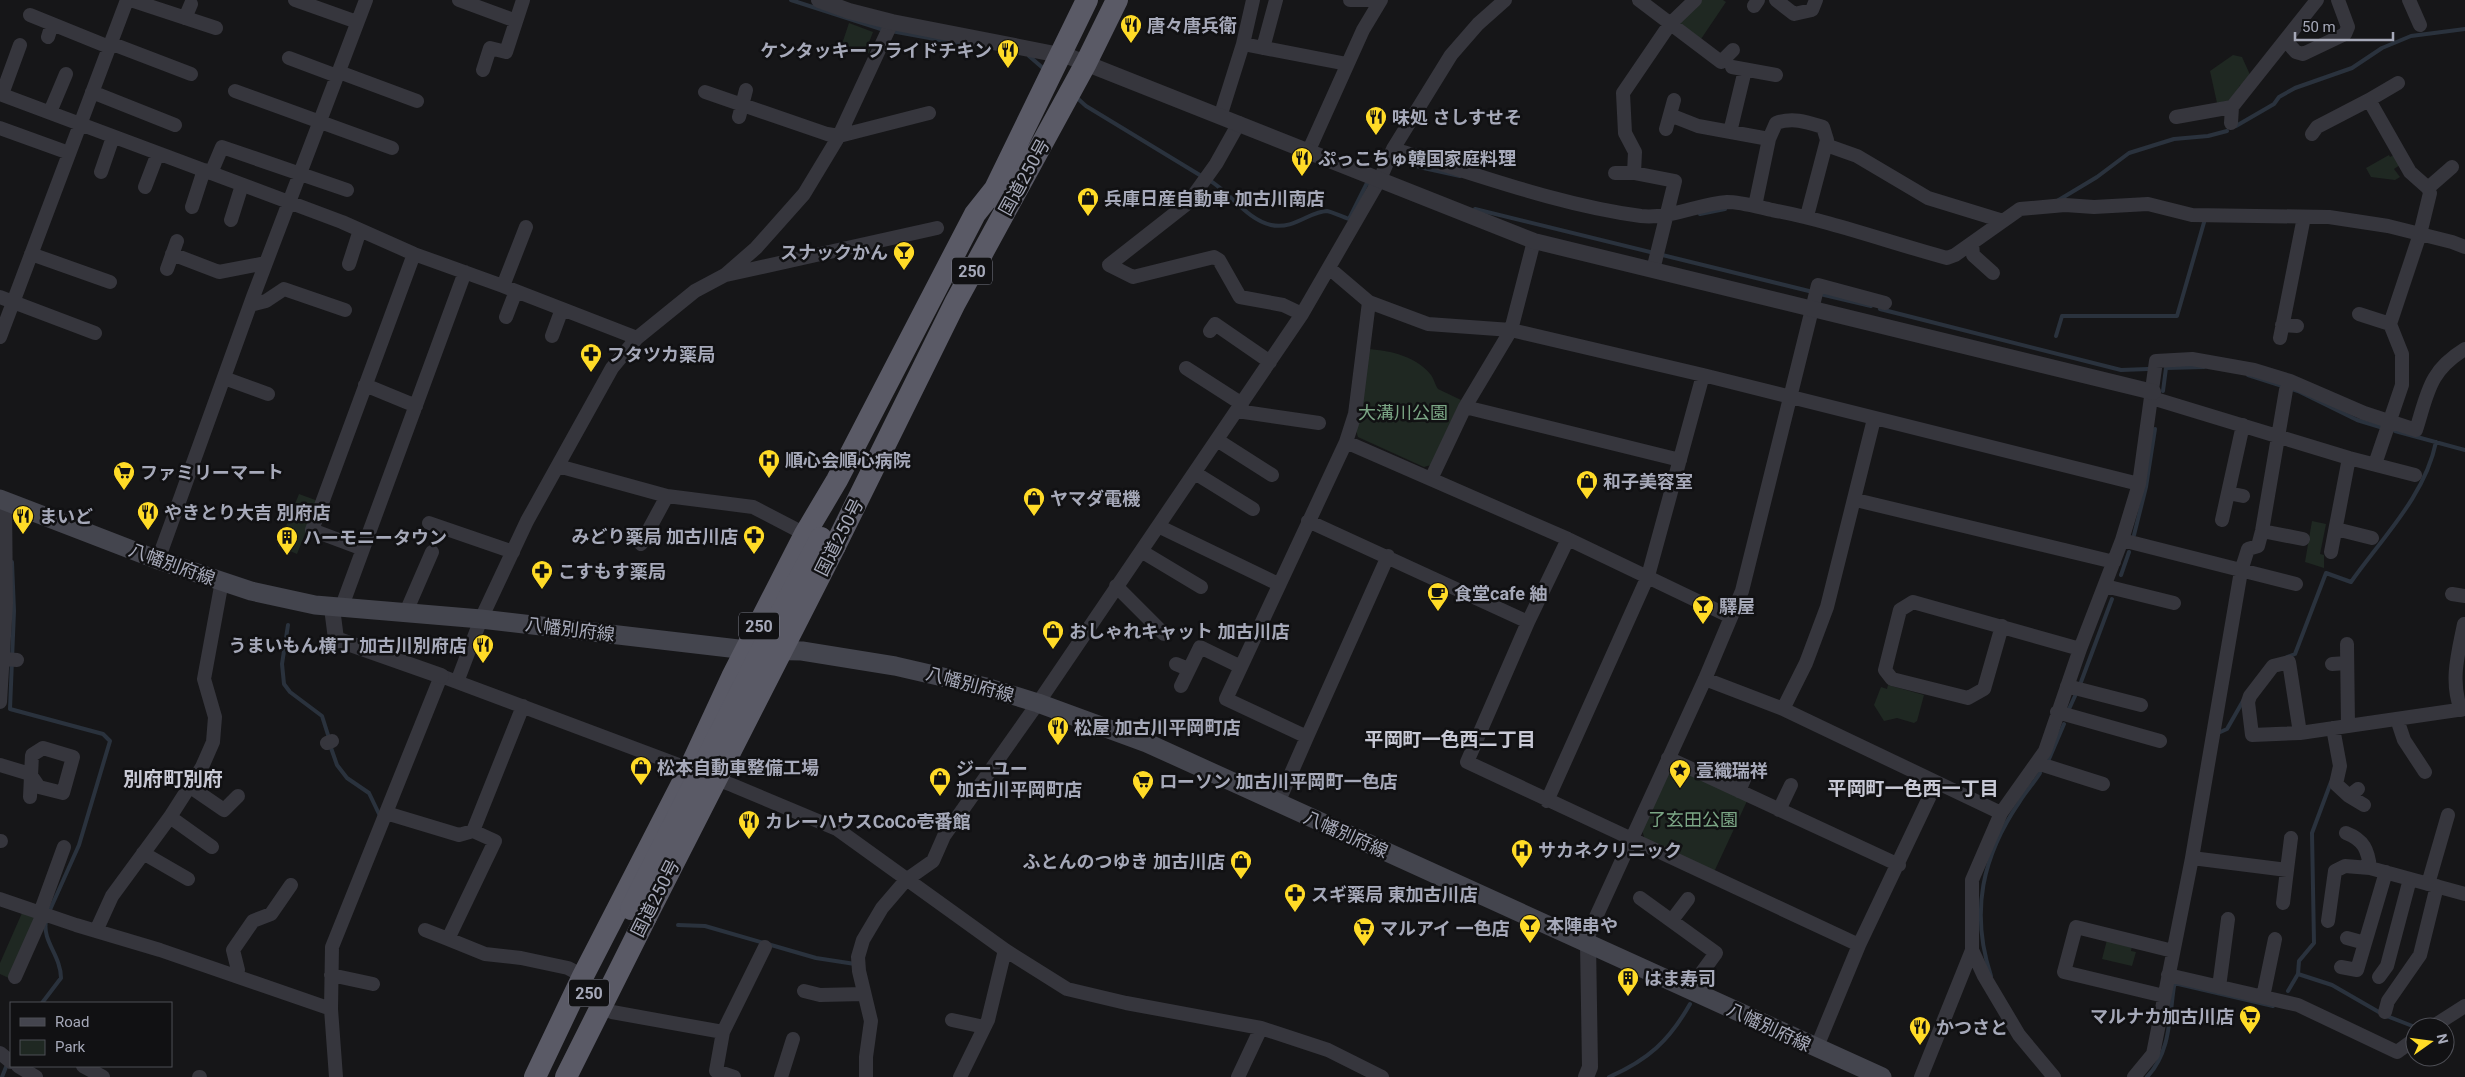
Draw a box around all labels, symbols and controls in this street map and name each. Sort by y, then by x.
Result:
scale bar [2295,10,2392,42]
restaurant icon: 唐々唐兵衛 [1119,13,1143,44]
place label: 唐々唐兵衛 [1147,15,1237,36]
text: 50 m [2302,18,2336,36]
restaurant icon: ケンタッキーフライドチキン [996,38,1020,69]
place label: ケンタッキーフライドチキン [760,40,992,61]
restaurant icon: 味処 さしすせそ [1364,105,1388,136]
place label: 味処 さしすせそ [1392,107,1522,128]
street label: 国道250号 [994,135,1054,219]
restaurant icon: ぷっこちゅ韓国家庭料理 [1290,146,1314,177]
place label: ぷっこちゅ韓国家庭料理 [1318,148,1516,169]
shop icon: 兵庫日産自動車 加古川南店 [1076,186,1100,217]
place label: 兵庫日産自動車 加古川南店 [1104,188,1324,209]
bar icon: スナックかん [892,240,916,271]
place label: スナックかん [780,242,888,263]
road number: 250 [952,258,992,284]
pharmacy icon: フタツカ薬局 [579,342,603,373]
place label: フタツカ薬局 [607,344,715,365]
park label: 大溝川公園 [1358,402,1448,423]
hospital icon: 順心会順心病院 [757,448,781,479]
place label: 順心会順心病院 [785,450,911,471]
supermarket icon: ファミリーマート [112,460,136,491]
place label: ファミリーマート [140,462,284,483]
shop icon: 和子美容室 [1575,469,1599,500]
place label: 和子美容室 [1603,471,1693,492]
shop icon: ヤマダ電機 [1022,486,1046,517]
place label: ヤマダ電機 [1050,488,1141,509]
street label: 国道250号 [810,495,868,579]
restaurant icon: やきとり大吉 別府店 [136,500,160,531]
place label: やきとり大吉 別府店 [164,502,330,523]
restaurant icon: まいど [11,504,35,535]
place label: まいど [39,506,93,527]
pharmacy icon: みどり薬局 加古川店 [742,524,766,555]
building icon: ハーモニータウン [275,525,299,556]
place label: みどり薬局 加古川店 [572,526,738,547]
place label: ハーモニータウン [303,527,447,548]
street label: 八幡別府線 [126,539,218,589]
pharmacy icon: こすもす薬局 [530,559,554,590]
place label: こすもす薬局 [558,561,666,582]
cafe icon: 食堂cafe 紬 [1426,581,1450,612]
place label: 食堂cafe 紬 [1454,583,1547,604]
bar icon: 驛屋 [1691,594,1715,625]
place label: 驛屋 [1719,596,1755,617]
road number: 250 [739,612,779,640]
street label: 八幡別府線 [524,613,616,645]
shop icon: おしゃれキャット 加古川店 [1041,619,1065,650]
place label: おしゃれキャット 加古川店 [1069,621,1289,642]
restaurant icon: うまいもん横丁 加古川別府店 [471,633,495,664]
place label: うまいもん横丁 加古川別府店 [229,635,467,656]
street label: 八幡別府線 [924,662,1016,706]
restaurant icon: 松屋 加古川平岡町店 [1046,715,1070,746]
place label: 松屋 加古川平岡町店 [1074,717,1240,738]
district label: 平岡町一色西二丁目 [1364,728,1536,751]
shop icon: 松本自動車整備工場 [629,755,653,786]
place label: 松本自動車整備工場 [657,757,819,778]
place label: ジーユー 加古川平岡町店 [956,758,1082,800]
place icon: 壹織瑞祥 [1668,758,1692,789]
place label: 壹織瑞祥 [1696,760,1768,781]
shop icon: ジーユー 加古川平岡町店 [928,766,952,797]
district label: 別府町別府 [123,767,223,791]
supermarket icon: ローソン 加古川平岡町一色店 [1131,769,1155,800]
place label: ローソン 加古川平岡町一色店 [1159,771,1397,792]
district label: 平岡町一色西一丁目 [1827,777,1999,800]
street label: 八幡別府線 [1301,806,1391,862]
restaurant icon: カレーハウスCoCo壱番館 [737,809,761,840]
park label: 了玄田公園 [1648,809,1738,830]
place label: カレーハウスCoCo壱番館 [765,811,971,832]
hospital icon: サカネクリニック [1510,838,1534,869]
place label: サカネクリニック [1538,840,1682,861]
shop icon: ふとんのつゆき 加古川店 [1229,849,1253,880]
place label: ふとんのつゆき 加古川店 [1023,851,1225,872]
street label: 国道250号 [626,856,684,940]
pharmacy icon: スギ薬局 東加古川店 [1283,882,1307,913]
place label: スギ薬局 東加古川店 [1311,884,1477,905]
bar icon: 本陣串や [1518,913,1542,944]
place label: 本陣串や [1546,915,1618,936]
supermarket icon: マルアイ 一色店 [1352,916,1376,947]
place label: マルアイ 一色店 [1380,918,1510,939]
building icon: はま寿司 [1616,966,1640,997]
place label: はま寿司 [1644,968,1716,989]
road number: 250 [569,980,609,1006]
street label: 八幡別府線 [1724,998,1814,1056]
legend [10,1002,172,1067]
supermarket icon: マルナカ加古川店 [2238,1004,2262,1035]
place label: マルナカ加古川店 [2090,1006,2234,1027]
text: Road [55,1013,89,1031]
restaurant icon: かつさと [1908,1015,1932,1046]
place label: かつさと [1936,1017,2008,1038]
north arrow [2405,1017,2455,1067]
text: N [2434,1032,2452,1046]
text: Park [55,1038,86,1056]

